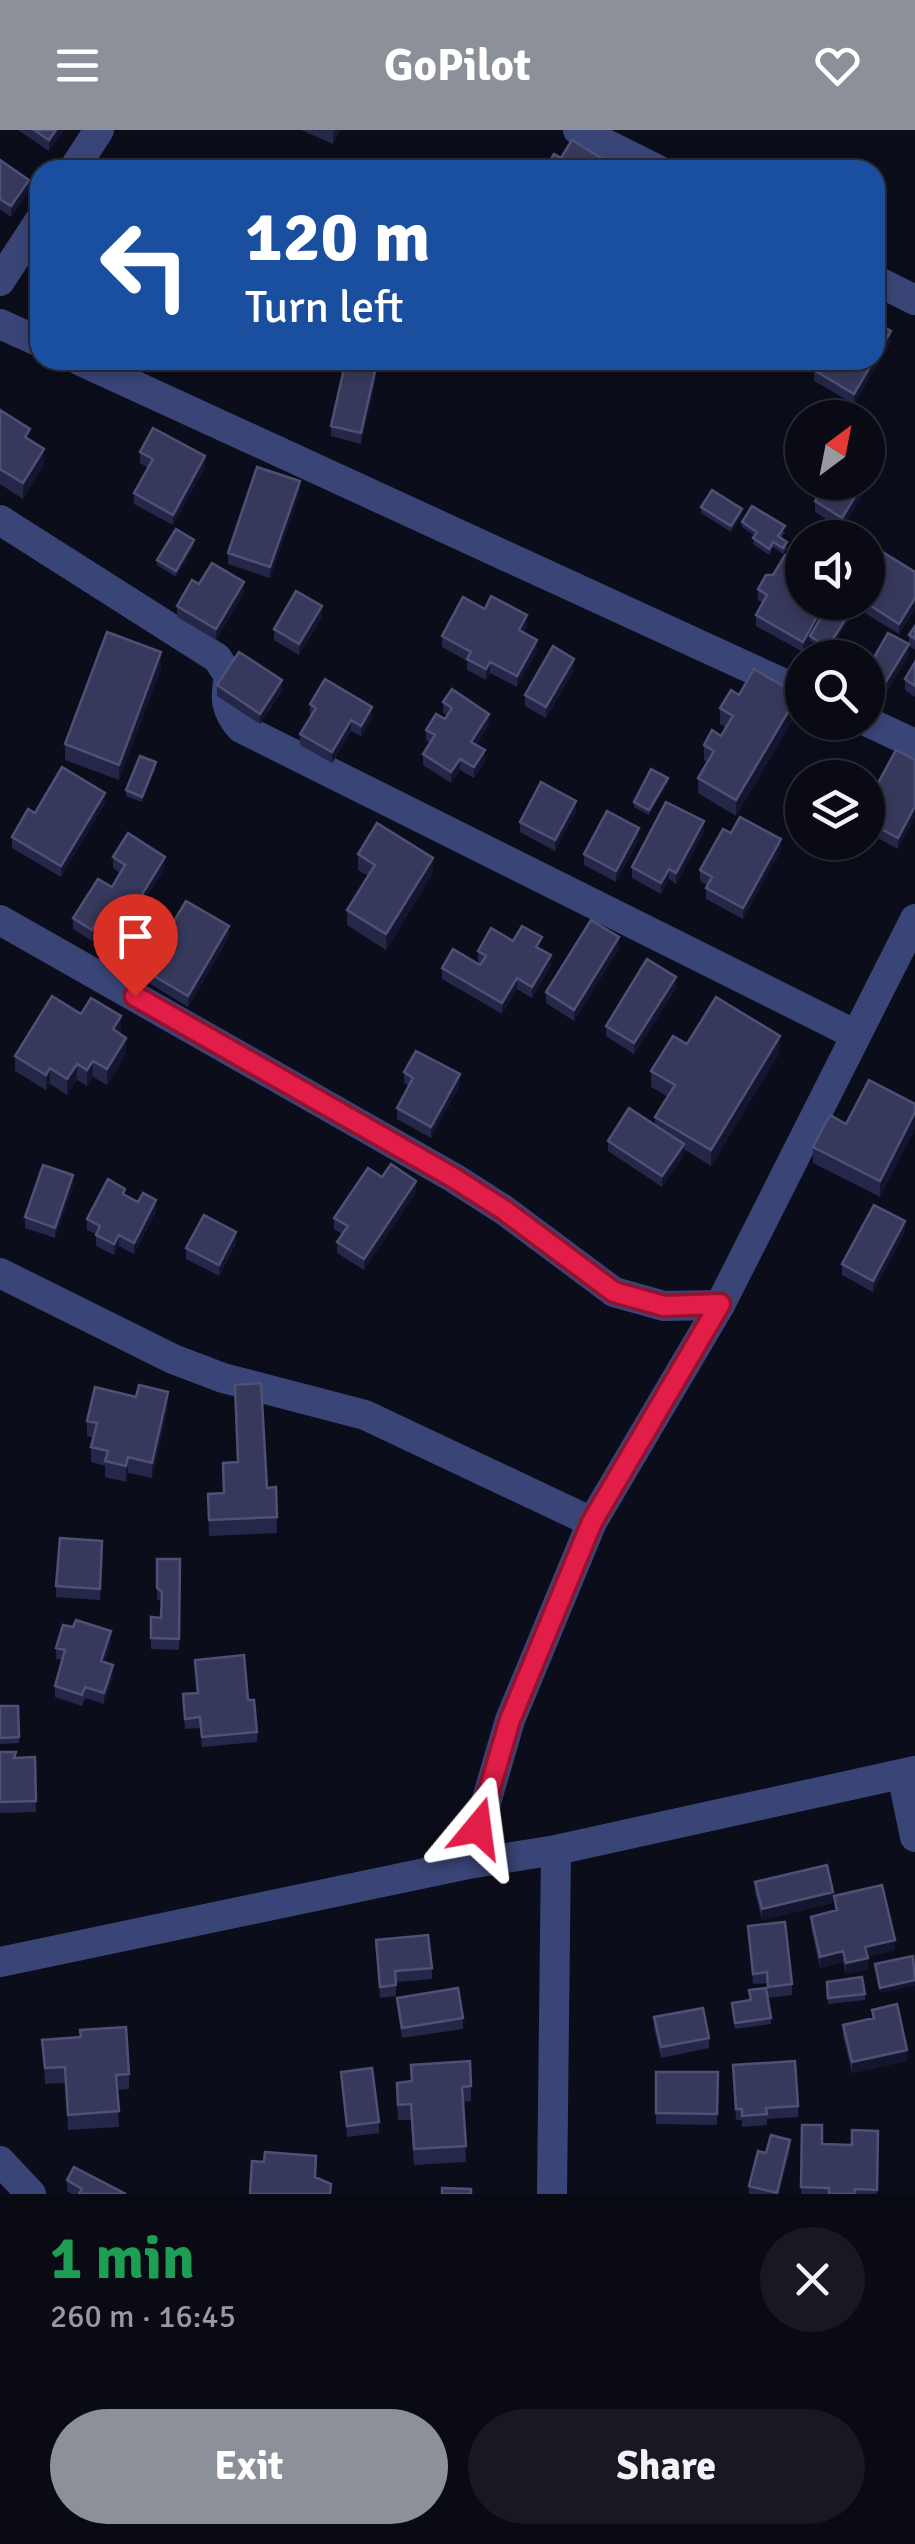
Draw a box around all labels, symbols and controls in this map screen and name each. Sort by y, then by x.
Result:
icon: menu [50,38,105,93]
text: GoPilot [384,38,531,93]
icon: heart [810,38,865,93]
text: 120 m [245,194,430,280]
icon: left [80,200,210,330]
text: Turn left [245,280,404,335]
north arrow [785,400,885,500]
map controls [785,400,885,860]
button: sound [785,520,885,620]
button: search [785,640,885,740]
button: layers [785,760,885,860]
pin [93,894,178,997]
icon: arrive [108,909,163,964]
position arrow [426,1776,530,1880]
text: 1 min [50,2222,195,2296]
button: close [760,2227,865,2332]
text: 260 m · 16:45 [50,2297,236,2336]
button: Exit [50,2409,448,2524]
button: Share [468,2409,865,2524]

